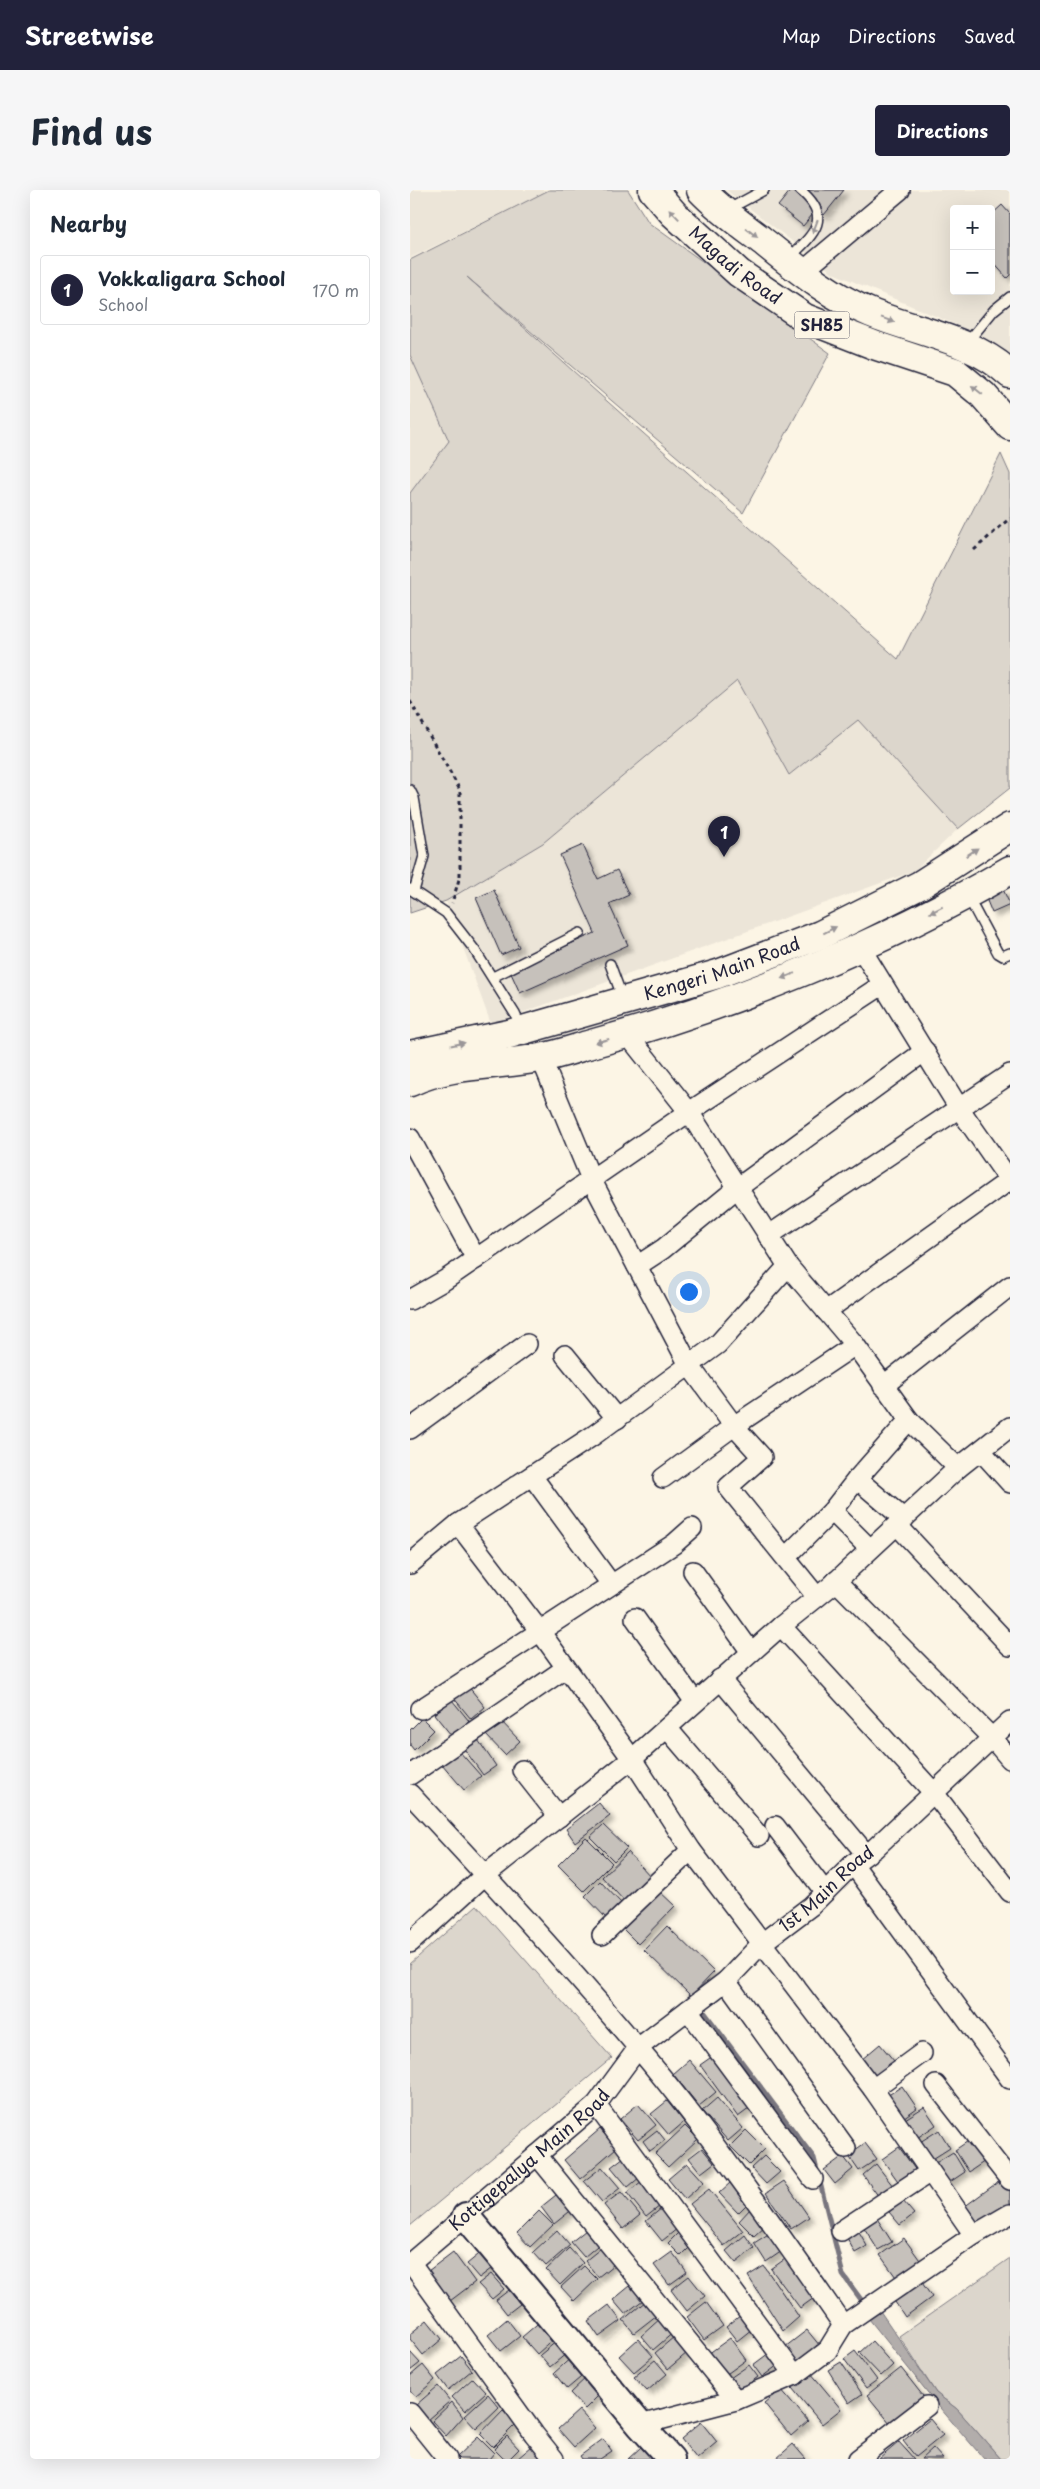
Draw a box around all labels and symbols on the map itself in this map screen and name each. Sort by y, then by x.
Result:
one-way arrow [669,209,681,221]
street label: Magadi Road [683,219,788,310]
one-way arrow [811,220,819,235]
one-way arrow [745,227,758,238]
road number: SH85 [794,312,850,338]
one-way arrow [881,316,896,324]
one-way arrow [971,384,984,395]
pin: 1 [708,816,740,857]
one-way arrow [965,847,978,856]
one-way arrow [929,906,943,914]
one-way arrow [822,926,837,934]
street label: Kengeri Main Road [640,929,804,1007]
one-way arrow [780,972,795,980]
one-way arrow [594,1038,609,1046]
one-way arrow [450,1040,466,1048]
your location [676,1279,702,1305]
street label: 1st Main Road [772,1838,879,1938]
street label: Kottigepalya Main Road [442,2082,616,2237]

